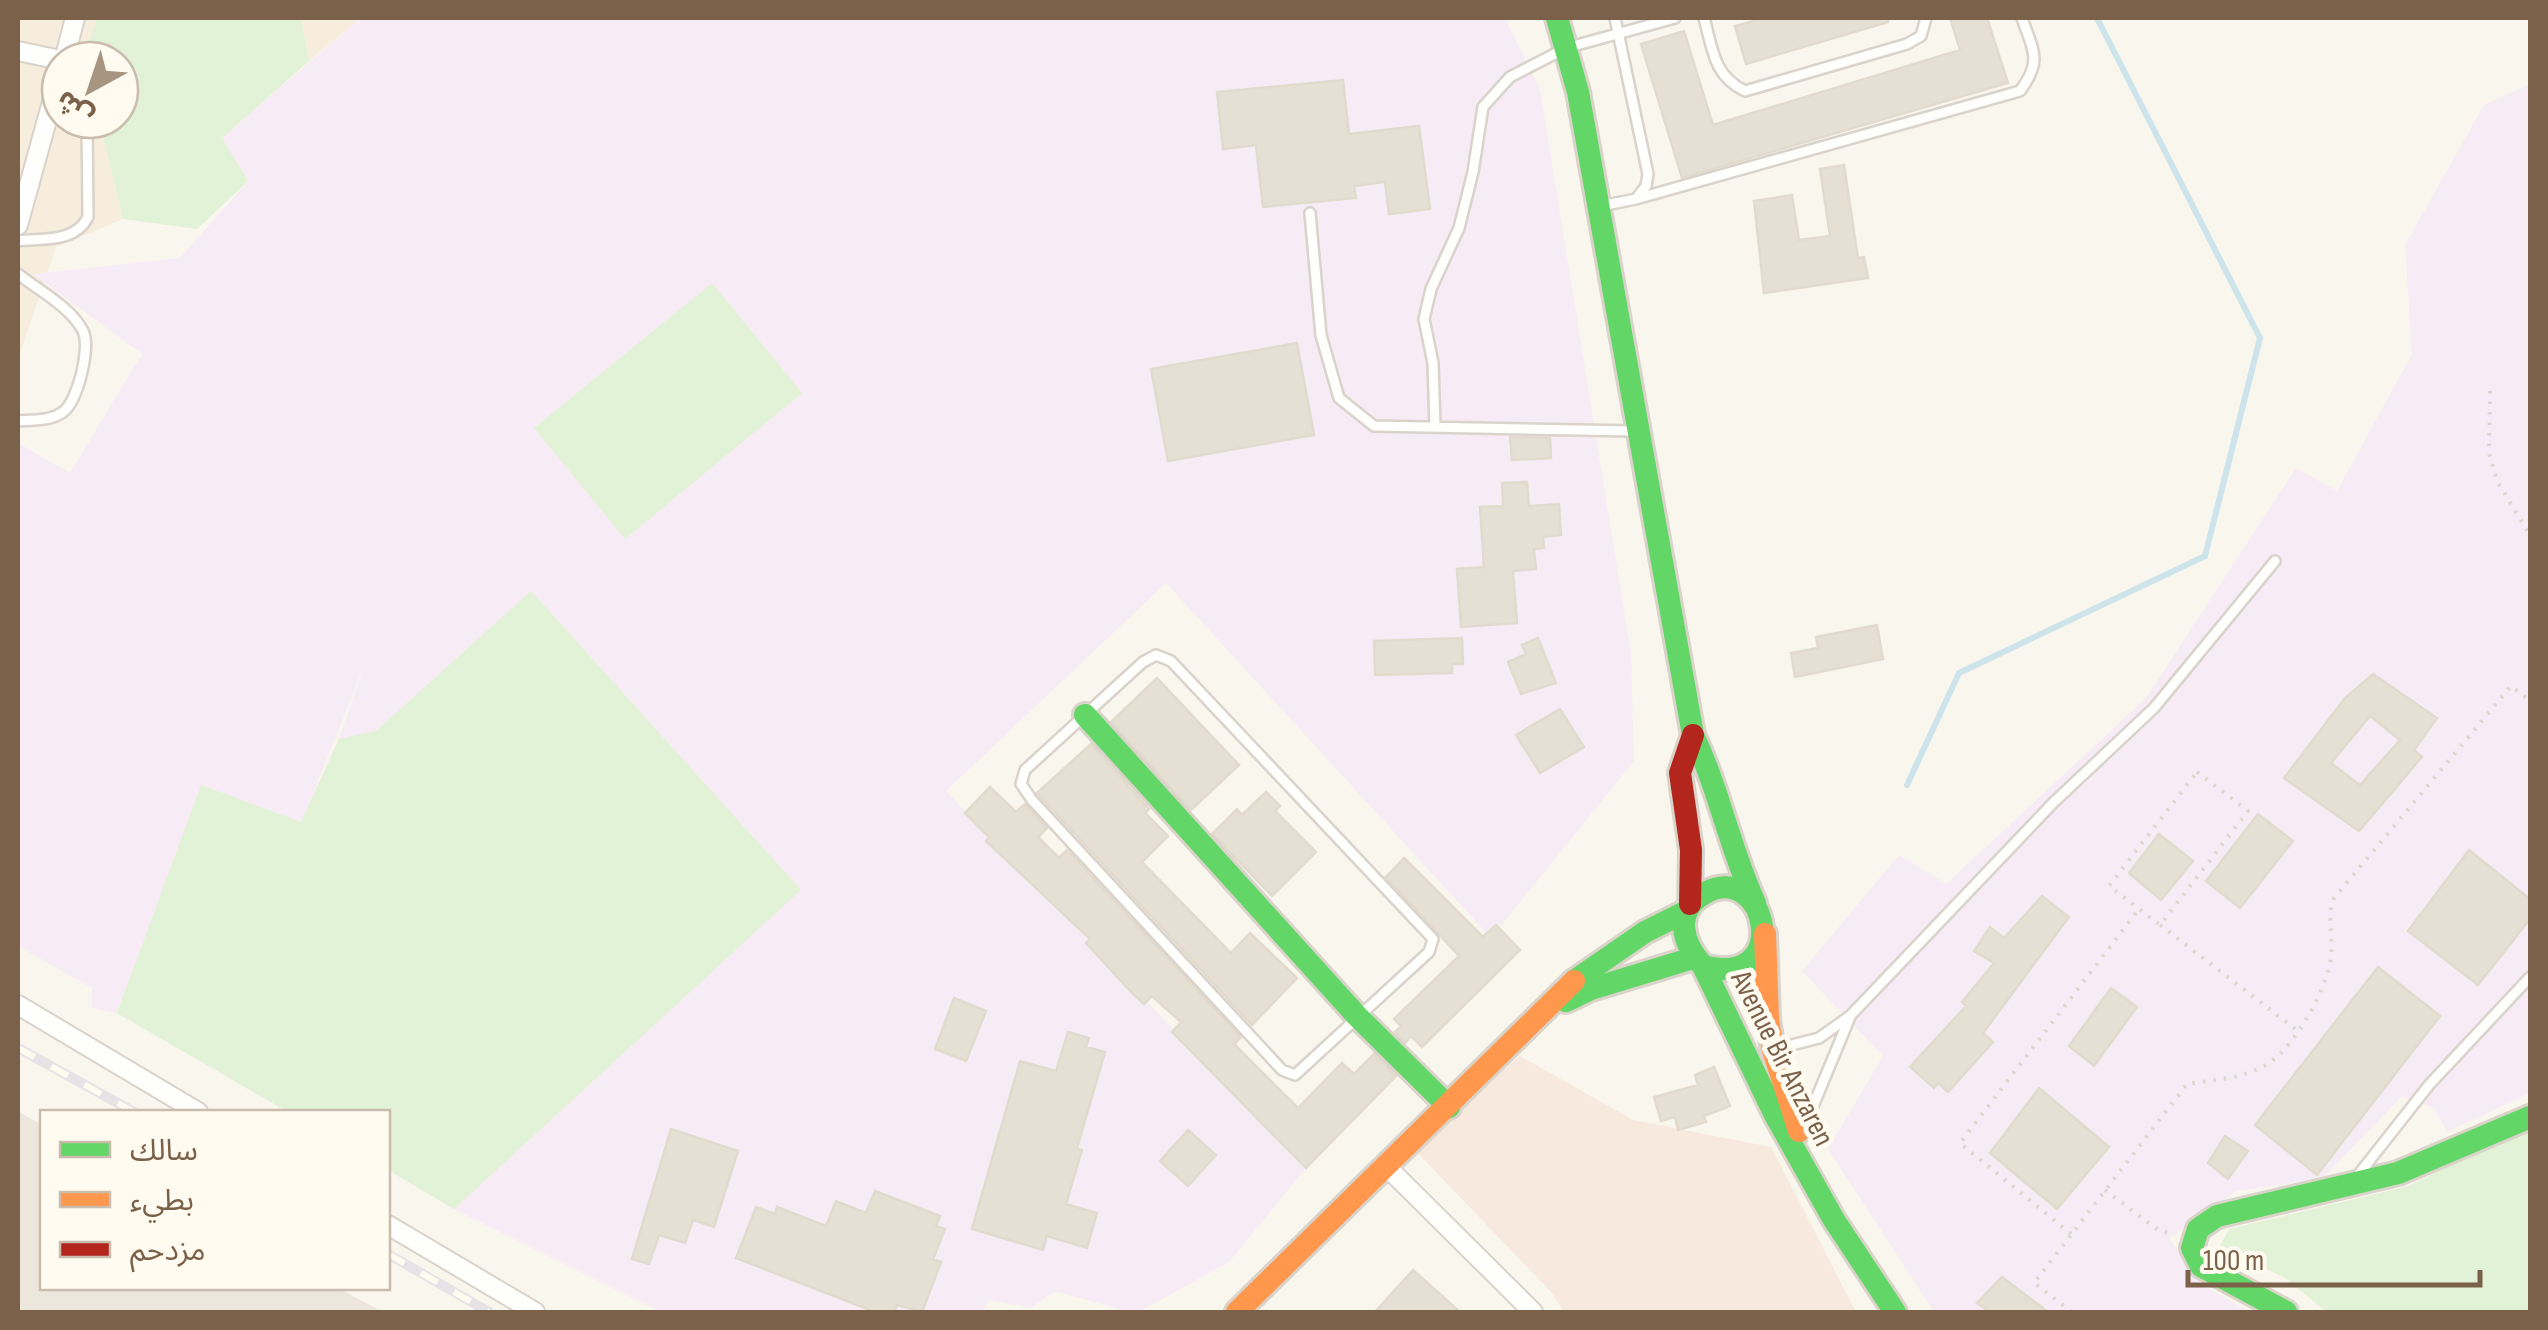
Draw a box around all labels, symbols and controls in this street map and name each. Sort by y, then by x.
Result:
north arrow [40,40,140,140]
text: ش [50,83,100,133]
street label: Avenue Bir Anzaren [1722,964,1842,1152]
legend [40,1110,390,1290]
text: سالك [130,1133,198,1169]
text: بطيء [130,1183,194,1223]
scale bar [2188,1225,2480,1287]
text: مزدحم [130,1233,206,1273]
text: 100 m [2203,1243,2264,1279]

